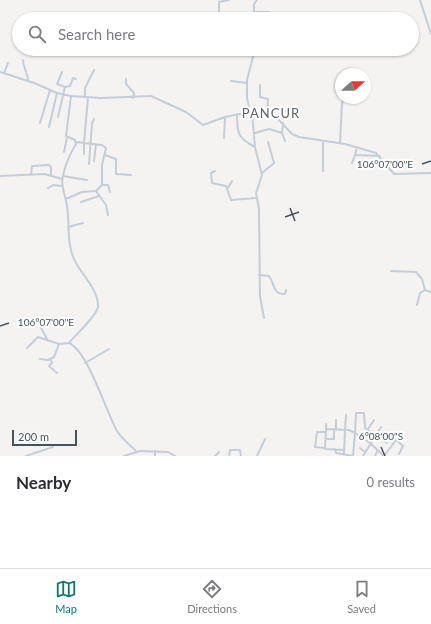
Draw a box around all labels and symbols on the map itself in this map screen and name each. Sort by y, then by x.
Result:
north arrow [335,68,371,104]
district label: PANCUR [242,105,300,121]
text: 106°07'00"E [357,158,413,170]
text: 106°07'00"E [18,316,74,328]
scale bar [12,428,77,447]
text: 6°08'00"S [359,430,403,442]

